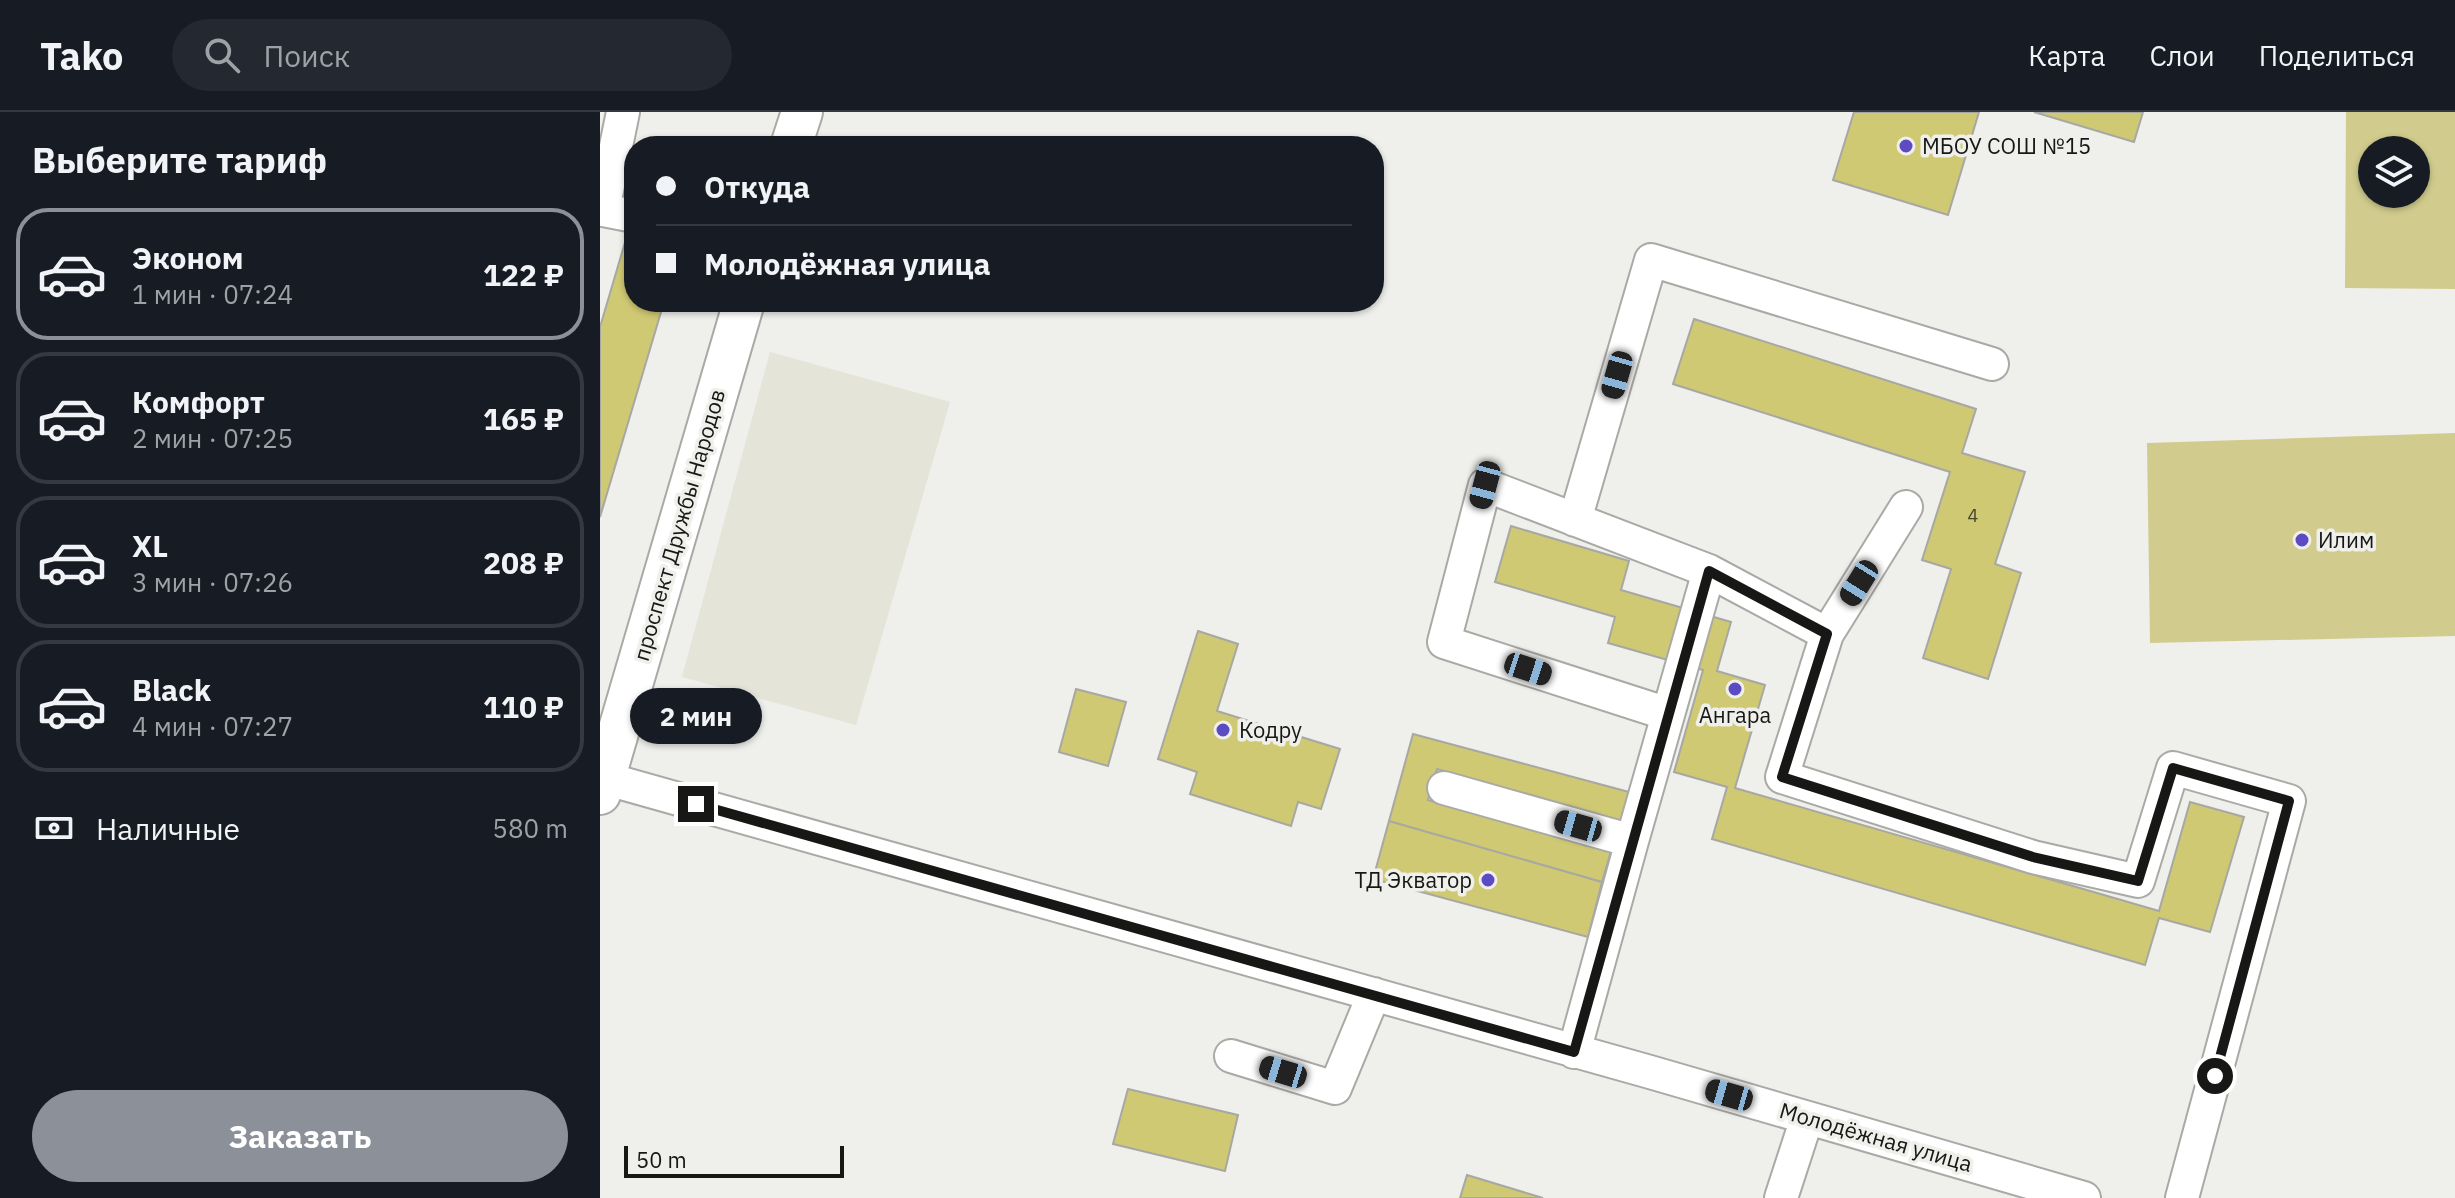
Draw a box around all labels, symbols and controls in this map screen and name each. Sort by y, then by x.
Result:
search box [172,19,732,91]
text: Tako [40,31,124,80]
icon: search [200,33,244,77]
text: Поиск [264,36,350,75]
text: Карта [2028,37,2105,74]
text: Слои [2149,37,2215,74]
text: Поделиться [2259,37,2415,74]
place label: МБОУ СОШ №15 [1922,131,2091,160]
text: Выберите тариф [32,136,327,183]
map controls [2358,136,2430,208]
button: layers [2358,136,2430,208]
marker: МБОУ СОШ №15 [1897,137,1915,155]
text: Откуда [704,167,810,206]
icon: car [36,238,108,310]
text: Эконом [132,238,243,277]
text: Молодёжная улица [704,244,991,283]
text: 122 ₽ [483,255,564,294]
text: 1 мин · 07:24 [132,277,293,311]
car [1599,349,1635,401]
icon: car [36,382,108,454]
text: Комфорт [132,382,265,421]
street label: проспект Дружбы Народов [626,386,731,664]
text: 165 ₽ [483,399,564,438]
text: 2 мин · 07:25 [132,421,293,455]
car [1467,459,1503,511]
house number: 4 [1968,504,1979,527]
place label: Илим [2318,525,2374,554]
icon: car [36,526,108,598]
text: XL [132,526,168,565]
marker: Илим [2293,531,2311,549]
text: 208 ₽ [483,543,564,582]
car [1836,556,1882,610]
text: 3 мин · 07:26 [132,565,293,599]
car [1501,650,1555,688]
icon: car [36,670,108,742]
text: Black [132,670,211,709]
marker: Ангара [1726,680,1744,698]
text: 110 ₽ [483,687,564,726]
callout: 2 мин [630,688,762,744]
text: 2 мин [660,699,732,733]
place label: Ангара [1699,700,1772,729]
text: 4 мин · 07:27 [132,709,293,743]
place label: Кодру [1239,715,1302,744]
marker: Кодру [1214,721,1232,739]
route end [678,786,714,822]
icon: cash [32,806,76,850]
car [1552,808,1604,844]
text: Наличные [96,809,240,848]
text: 580 m [492,811,568,845]
place label: ТД Экватор [1354,865,1472,894]
marker: ТД Экватор [1479,871,1497,889]
car [1257,1054,1309,1090]
route start [2197,1058,2233,1094]
car [1703,1077,1755,1113]
button: Заказать [32,1090,568,1182]
street label: Молодёжная улица [1776,1095,1976,1178]
scale bar [624,1142,844,1178]
text: 50 m [636,1145,687,1174]

